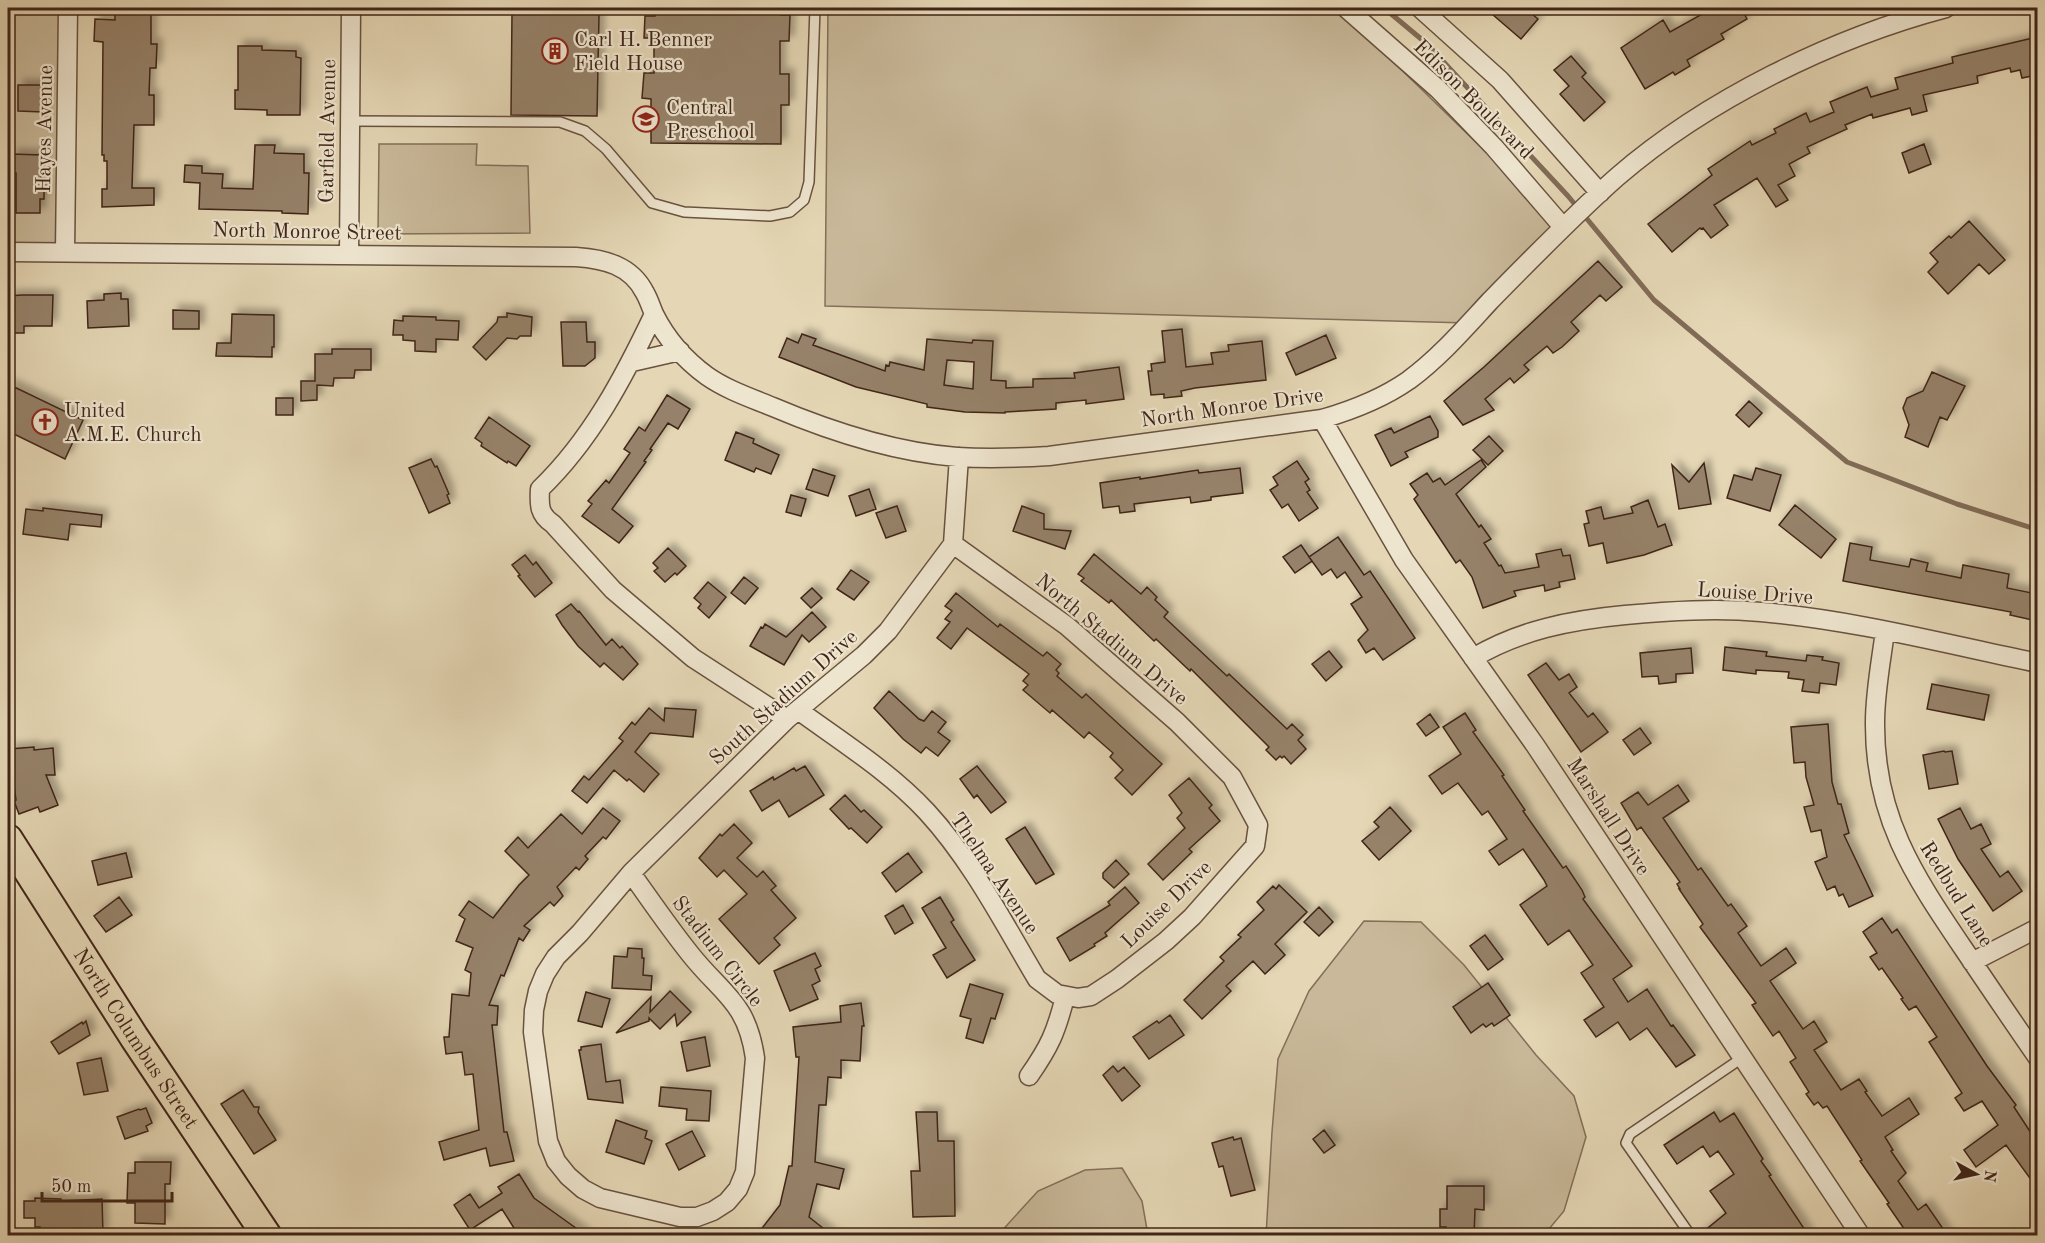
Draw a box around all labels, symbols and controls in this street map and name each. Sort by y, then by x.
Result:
place label: Carl H. Benner Field House [574,30,712,75]
building icon: Carl H. Benner Field House [540,36,570,66]
street label: Edison Boulevard [1409,36,1537,164]
street label: Garfield Avenue [317,59,340,203]
street label: Hayes Avenue [34,65,57,193]
place label: Central Preschool [666,98,755,143]
school or university icon: Central Preschool [631,104,661,134]
street label: North Monroe Street [212,220,402,245]
street label: North Monroe Drive [1140,385,1325,432]
place label: United A.M.E. Church [64,401,202,446]
church icon: United A.M.E. Church [30,407,60,437]
street label: North Stadium Drive [1031,571,1191,710]
street label: Louise Drive [1696,580,1814,609]
street label: South Stadium Drive [706,626,862,770]
street label: Marshall Drive [1562,754,1653,879]
street label: Thelma Avenue [946,809,1042,938]
street label: Redbud Lane [1915,838,1996,951]
street label: Louise Drive [1118,857,1216,953]
street label: Stadium Circle [667,893,766,1011]
street label: North Columbus Street [69,945,201,1133]
north arrow [1946,1144,2006,1204]
scale bar [42,1165,172,1203]
text: N [1980,1169,1998,1184]
text: 50 m [51,1178,91,1196]

